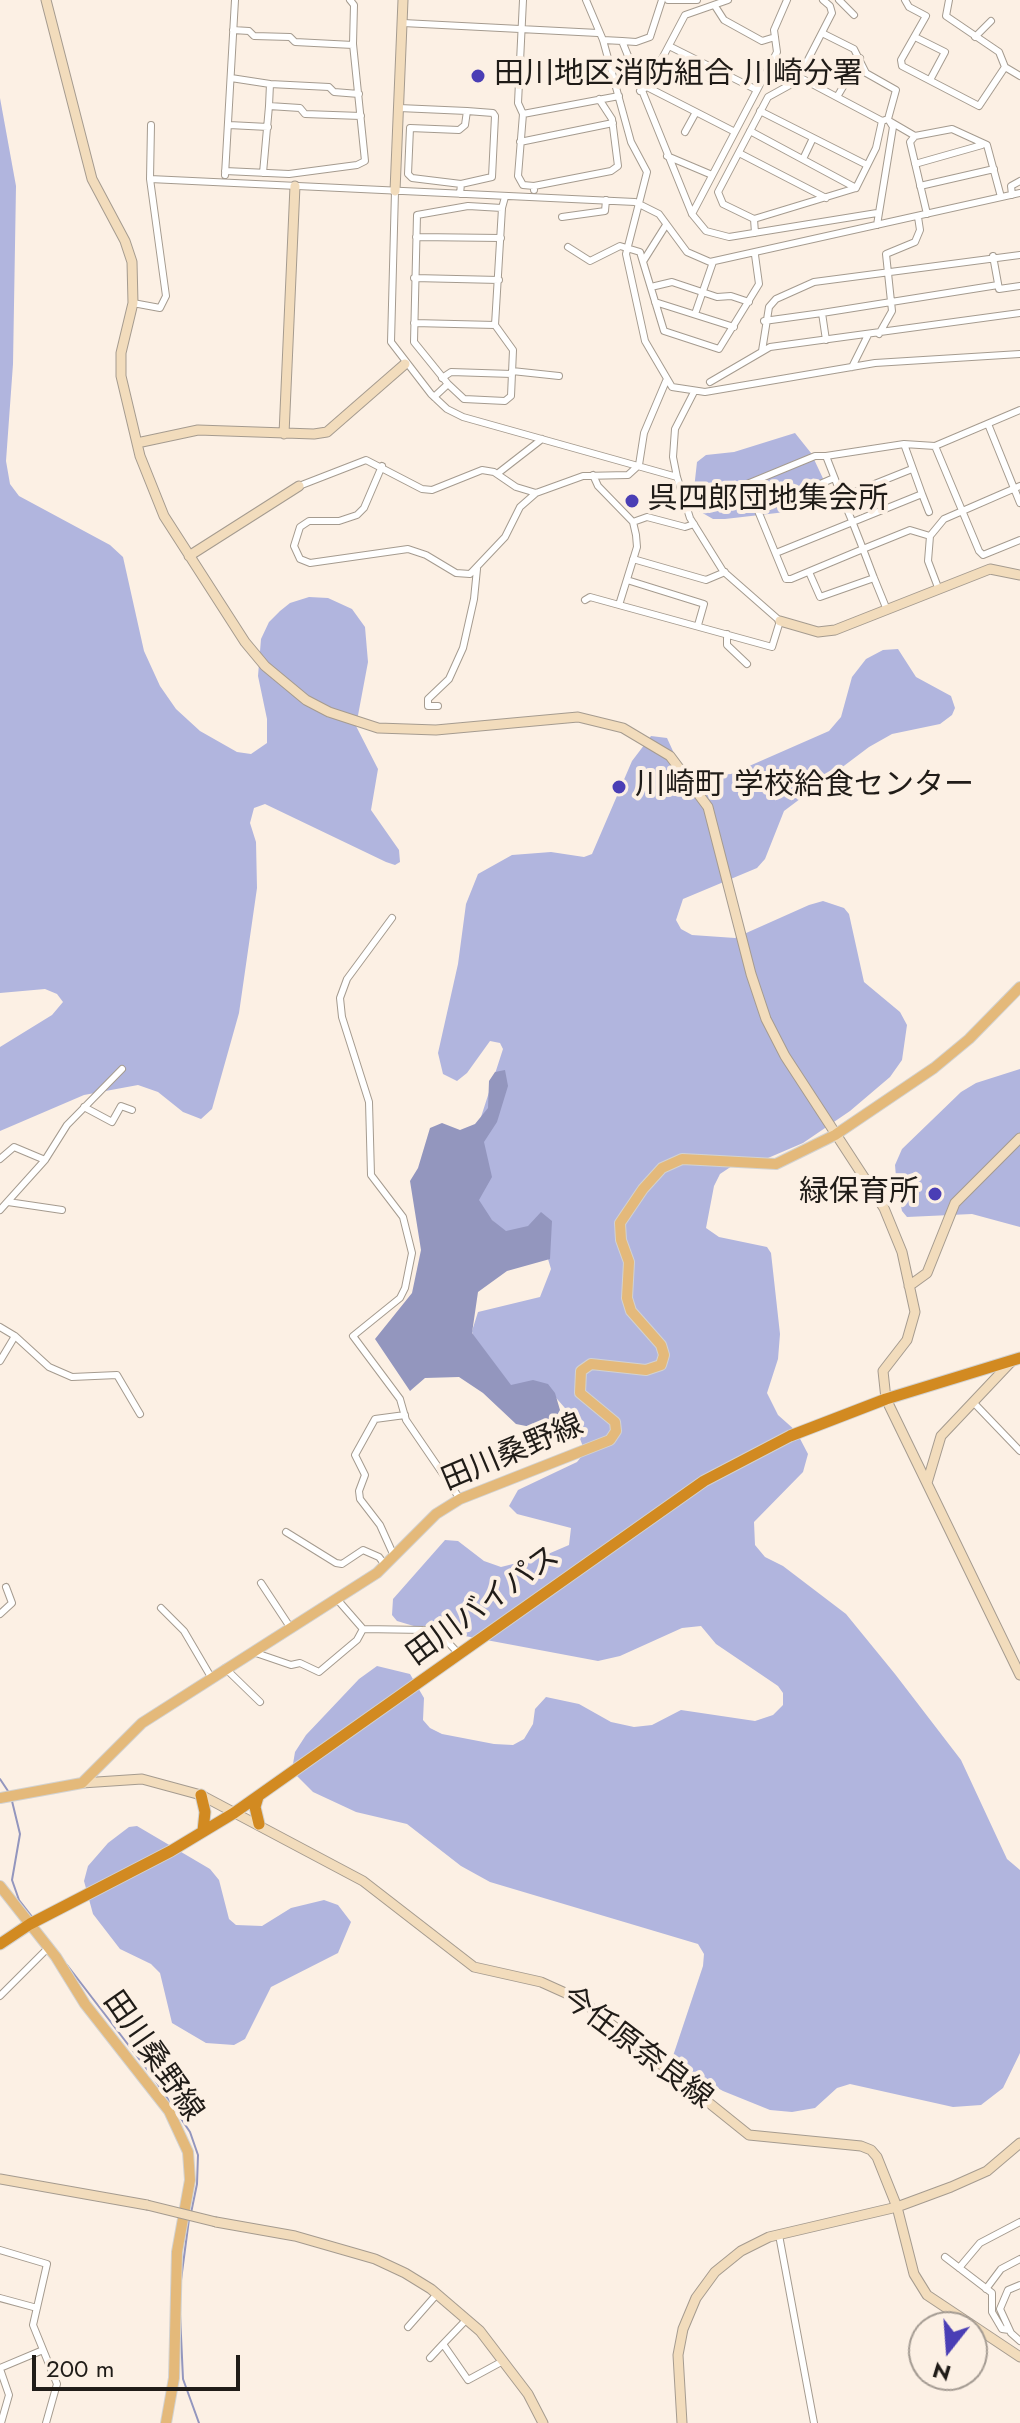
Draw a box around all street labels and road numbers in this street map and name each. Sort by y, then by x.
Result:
street label: 田川桑野線 [437,1408,589,1500]
street label: 田川バイパス [401,1540,567,1674]
street label: 今任原奈良線 [553,1980,719,2118]
street label: 田川桑野線 [94,1985,210,2129]

